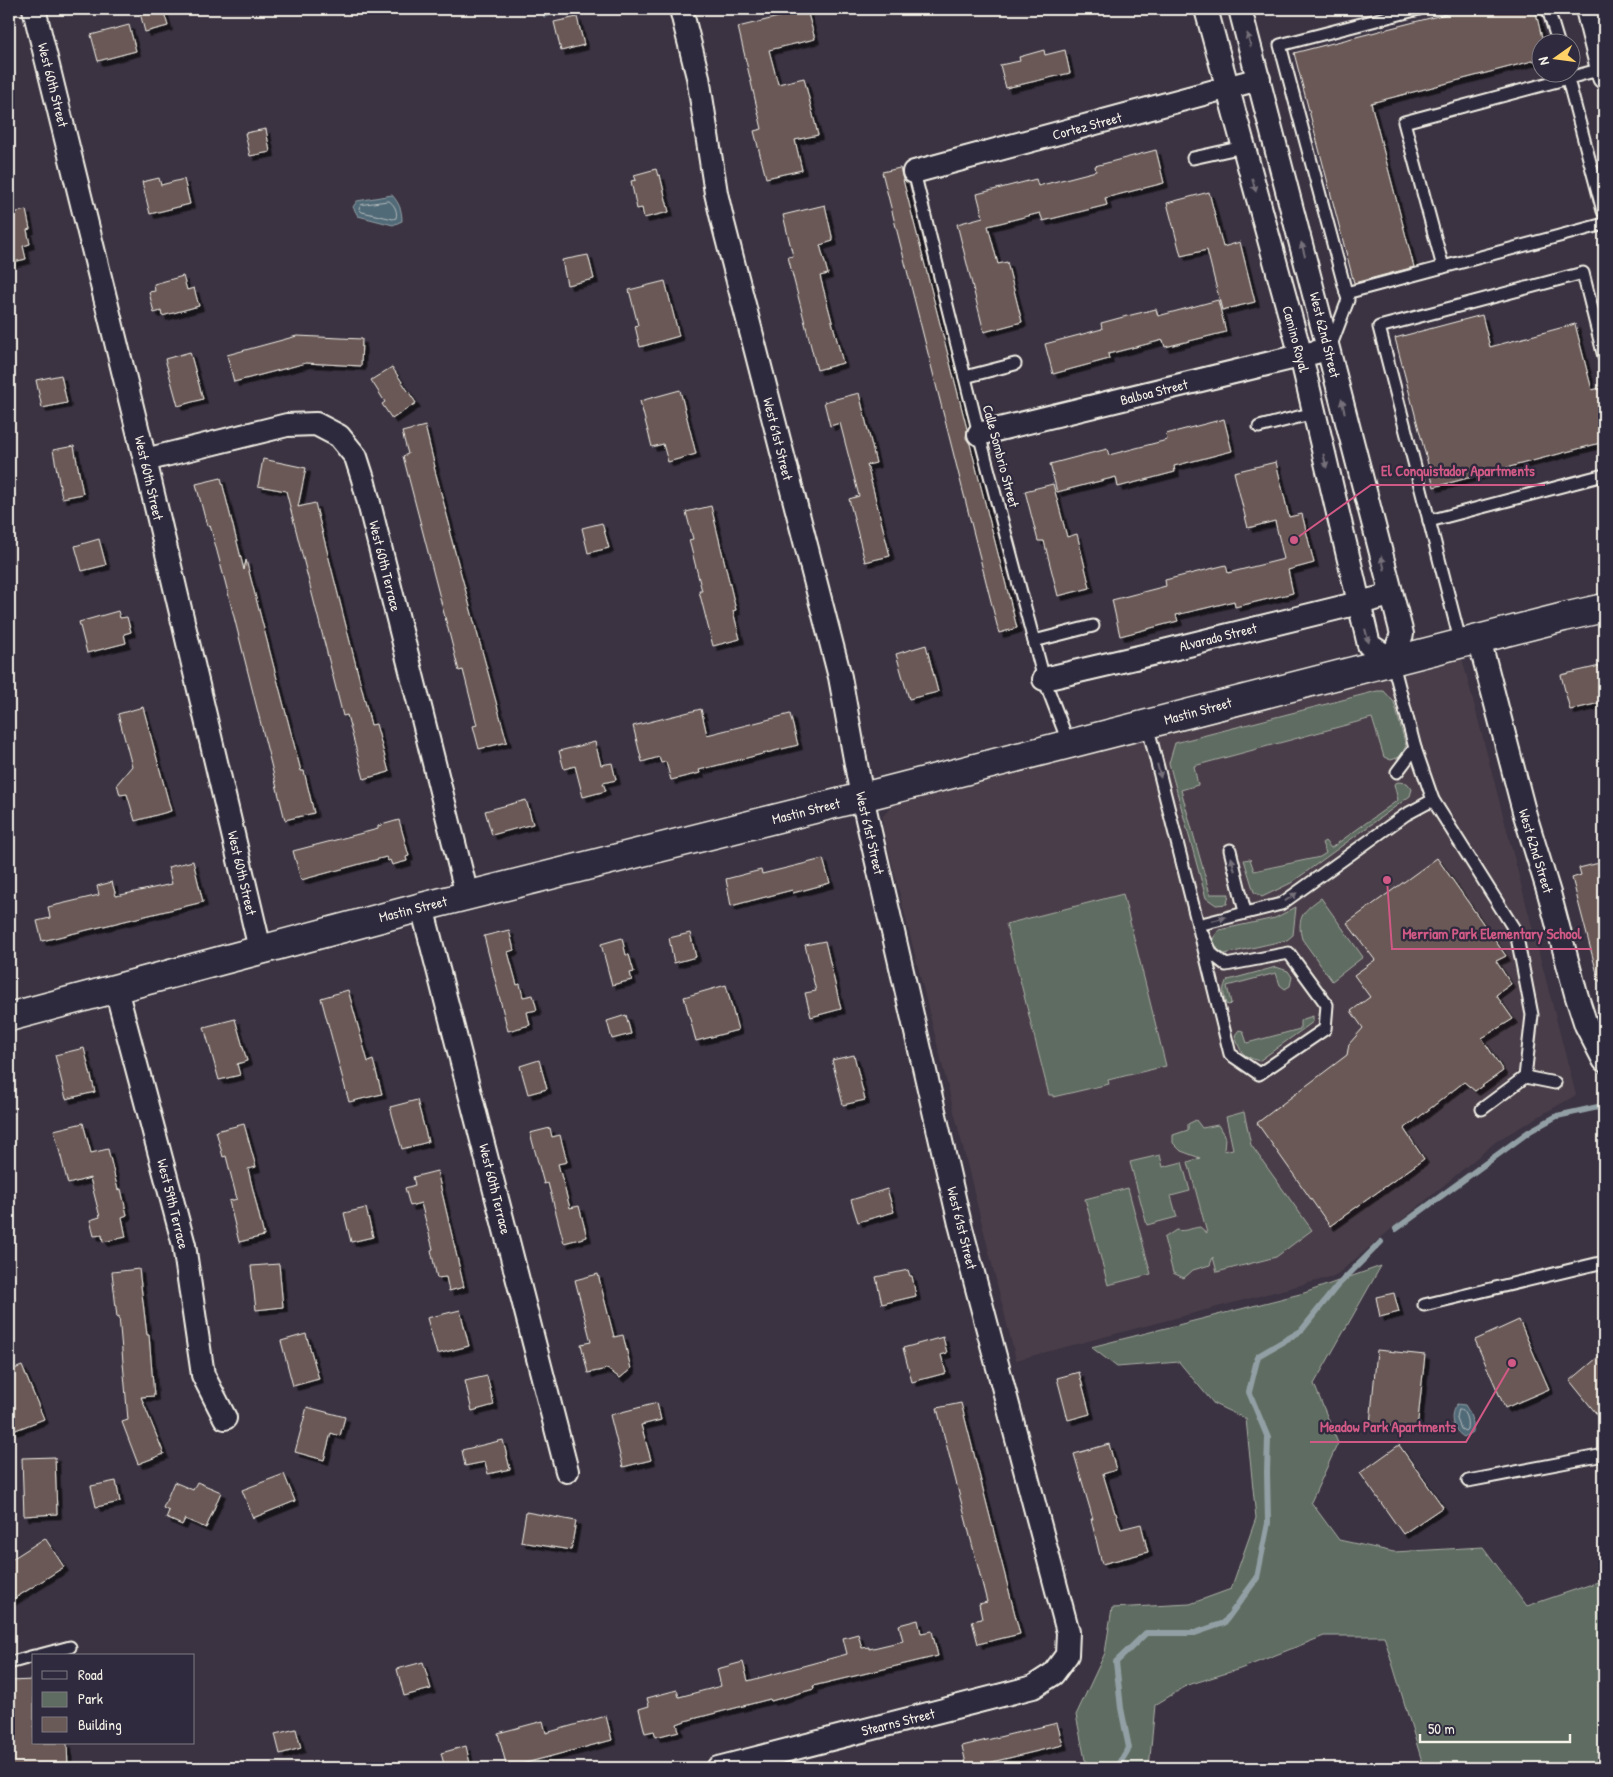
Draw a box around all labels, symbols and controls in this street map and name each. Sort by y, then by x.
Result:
north arrow [1530,32,1580,82]
one-way arrow [1245,33,1253,48]
street label: West 60th Street [34,41,73,129]
text: N [1533,55,1553,67]
street label: Cortez Street [1050,107,1124,144]
one-way arrow [1250,178,1258,193]
one-way arrow [1299,241,1307,256]
street label: West 62nd Street [1306,290,1345,380]
street label: Camino Royal [1278,304,1315,375]
street label: Balboa Street [1118,374,1190,409]
street label: West 61st Street [759,396,798,482]
one-way arrow [1339,398,1347,413]
street label: Calle Sombrio Street [979,403,1024,509]
street label: West 60th Street [131,434,168,522]
one-way arrow [1321,453,1329,468]
callout: El Conquistador Apartments [1371,455,1545,485]
text: El Conquistador Apartments [1381,460,1535,482]
street label: West 60th Terrace [365,519,406,614]
one-way arrow [1379,556,1387,571]
street label: Alvarado Street [1177,618,1259,655]
one-way arrow [1363,628,1371,644]
street label: Mastin Street [1162,692,1234,729]
one-way arrow [1155,764,1163,779]
street label: West 61st Street [852,790,889,876]
street label: Mastin Street [770,793,842,828]
street label: West 62nd Street [1515,806,1558,896]
street label: West 60th Street [224,829,261,917]
one-way arrow [1229,856,1237,871]
street label: Mastin Street [377,891,449,926]
one-way arrow [1284,892,1298,902]
one-way arrow [1212,915,1227,923]
callout: Merriam Park Elementary School [1392,919,1592,949]
text: Merriam Park Elementary School [1402,923,1583,945]
street label: West 60th Terrace [475,1142,516,1237]
street label: West 59th Terrace [153,1157,194,1251]
street label: West 61st Street [943,1185,982,1271]
callout: Meadow Park Apartments [1310,1412,1466,1442]
text: Meadow Park Apartments [1320,1416,1456,1438]
legend [32,1654,195,1744]
text: Road [78,1664,103,1685]
text: Park [78,1688,103,1709]
street label: Stearns Street [859,1703,937,1740]
scale bar [1420,1712,1570,1744]
text: Building [78,1714,122,1735]
text: 50 m [1428,1718,1455,1739]

